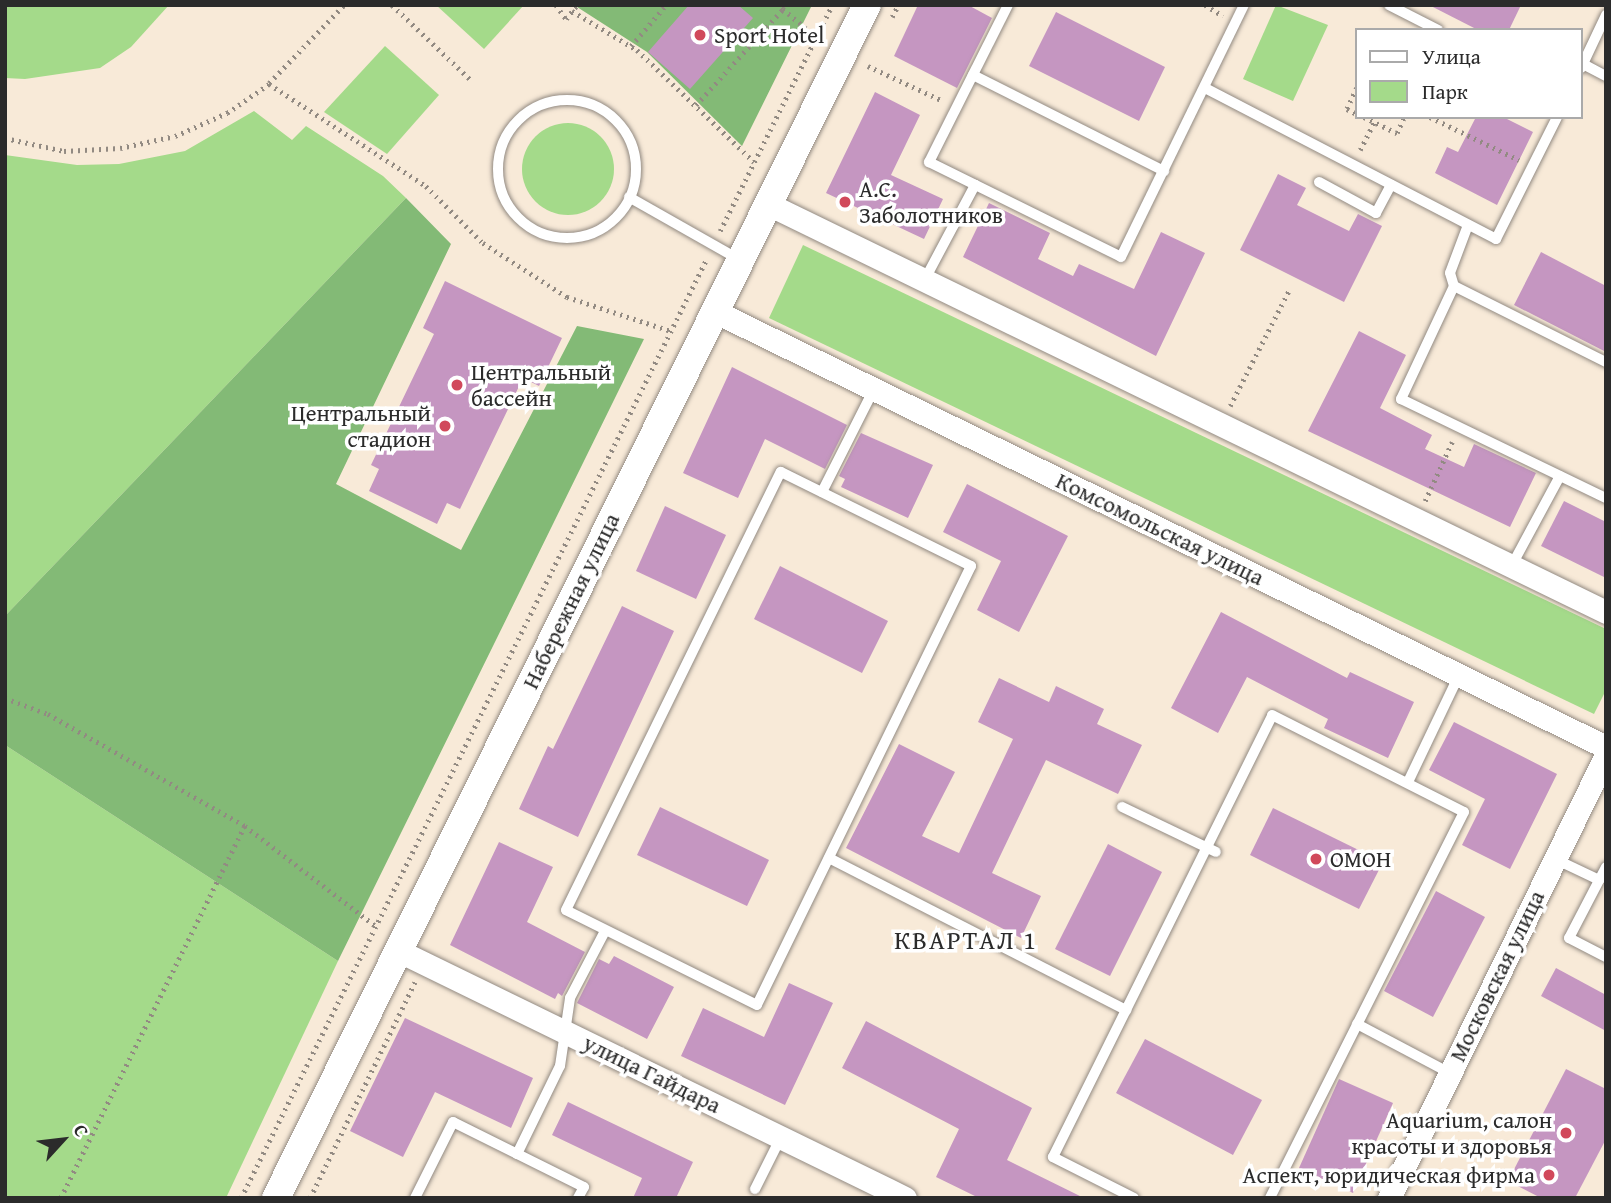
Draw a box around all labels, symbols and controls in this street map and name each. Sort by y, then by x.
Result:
place label: Sport Hotel [714,21,824,49]
marker: Sport Hotel [692,27,708,43]
legend [1356,28,1583,119]
text: Улица [1422,41,1481,72]
text: Парк [1422,76,1468,107]
place label: А.С. Заболотников [859,175,1003,229]
marker: А.С. Заболотников [837,194,853,210]
place label: Центральный бассейн [471,358,611,412]
marker: Центральный бассейн [449,377,465,393]
place label: Центральный стадион [291,399,431,453]
marker: Центральный стадион [437,418,453,434]
street label: Комсомольская улица [1052,467,1268,591]
street label: Набережная улица [517,509,625,693]
place label: ОМОН [1330,845,1391,873]
marker: ОМОН [1308,851,1324,867]
street label: Московская улица [1444,886,1550,1066]
district label: КВАРТАЛ 1 [895,924,1037,956]
street label: улица Гайдара [579,1029,725,1119]
north arrow [28,1105,98,1175]
place label: Aquarium, салон красоты и здоровья [1352,1106,1552,1160]
text: С [67,1119,97,1142]
marker: Aquarium, салон красоты и здоровья [1558,1125,1574,1141]
place label: Аспект, юридическая фирма [1243,1161,1535,1189]
marker: Аспект, юридическая фирма [1541,1167,1557,1183]

